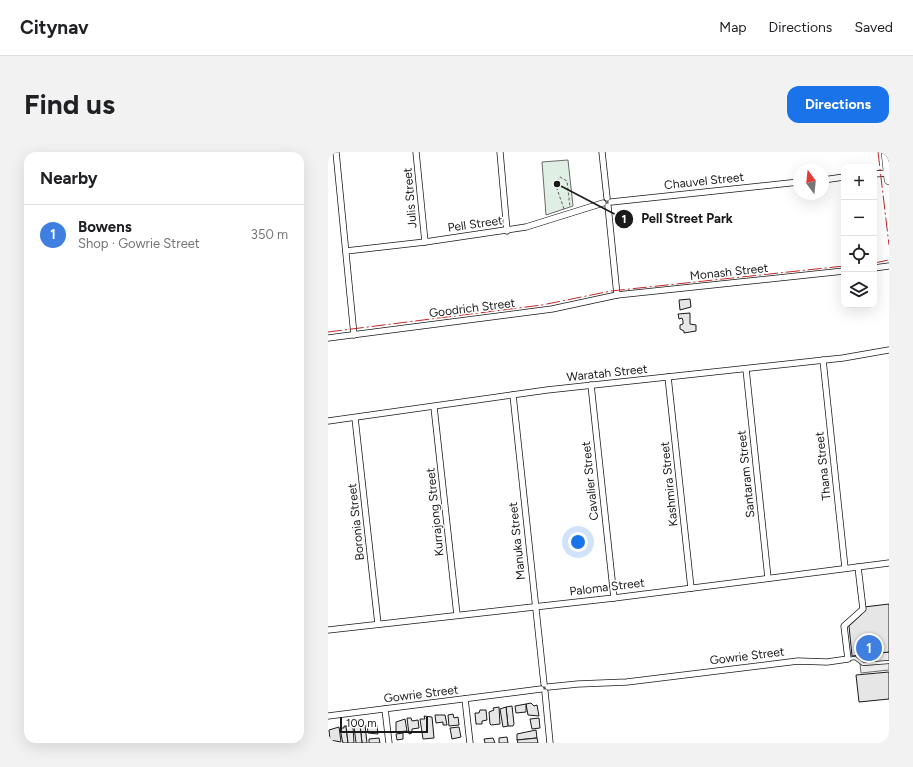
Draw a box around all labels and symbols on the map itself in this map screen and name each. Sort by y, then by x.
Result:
north arrow [793,164,829,200]
street label: Julis Street [400,167,420,229]
street label: Chauvel Street [663,170,745,192]
callout: Pell Street Park [614,206,741,231]
text: Pell Street Park [641,211,733,226]
text: 1 [621,212,627,226]
street label: Pell Street [447,213,504,235]
street label: Monash Street [689,261,769,283]
street label: Goodrich Street [428,296,516,320]
street label: Waratah Street [566,362,649,384]
street label: Santaram Street [734,429,758,518]
street label: Thana Street [812,431,834,501]
street label: Cavalier Street [579,440,601,521]
street label: Kashmira Street [658,440,680,527]
street label: Kurrajong Street [423,467,447,557]
street label: Boronia Street [345,482,367,561]
street label: Manuka Street [506,501,528,581]
your location [568,532,588,552]
street label: Paloma Street [569,575,646,599]
pin: 1 [856,633,882,663]
street label: Gowrie Street [709,644,786,668]
street label: Gowrie Street [383,682,460,706]
scale bar [340,715,428,734]

